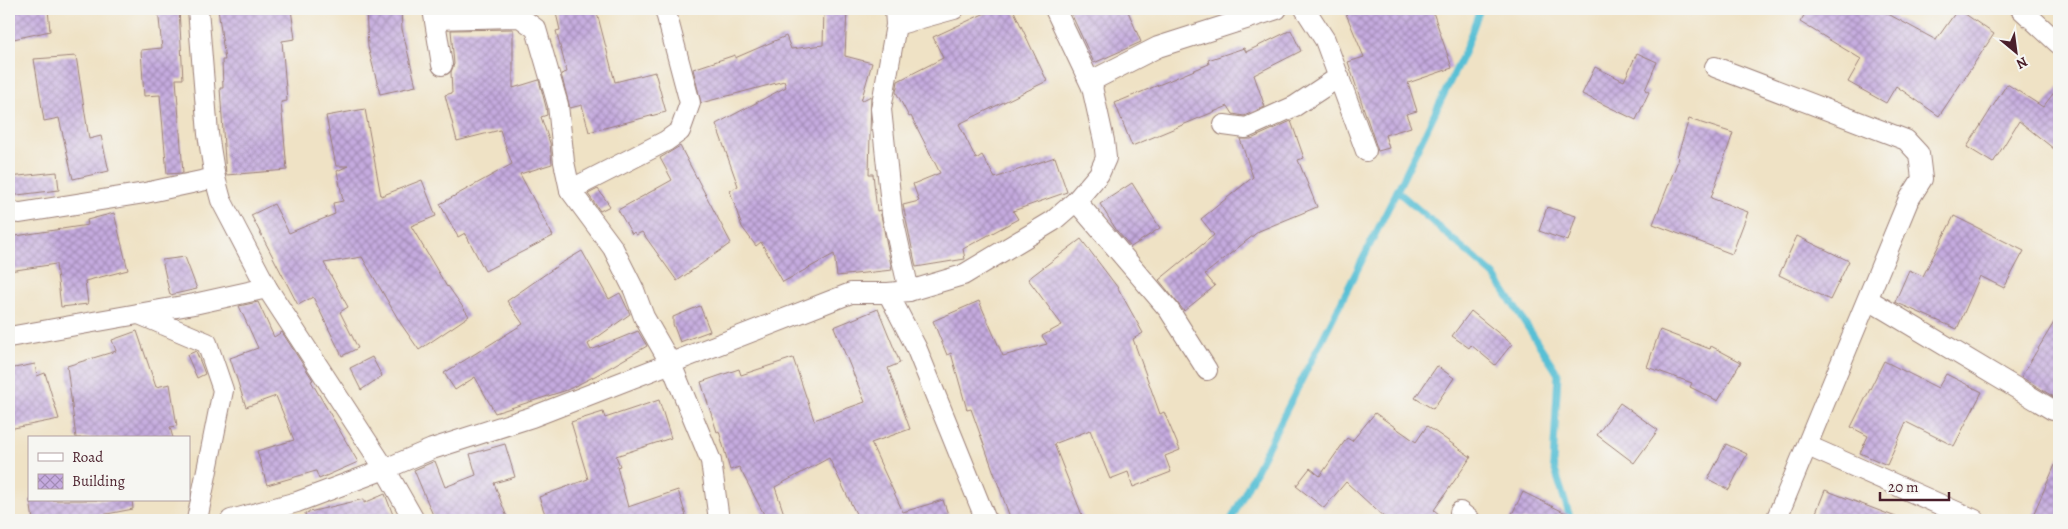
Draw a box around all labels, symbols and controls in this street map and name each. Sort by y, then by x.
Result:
north arrow [1990,28,2040,78]
text: N [2013,52,2031,74]
legend [28,436,190,502]
text: Road [72,447,104,467]
scale bar [1880,469,1949,501]
text: Building [72,471,125,491]
text: 20 m [1888,477,1919,497]

